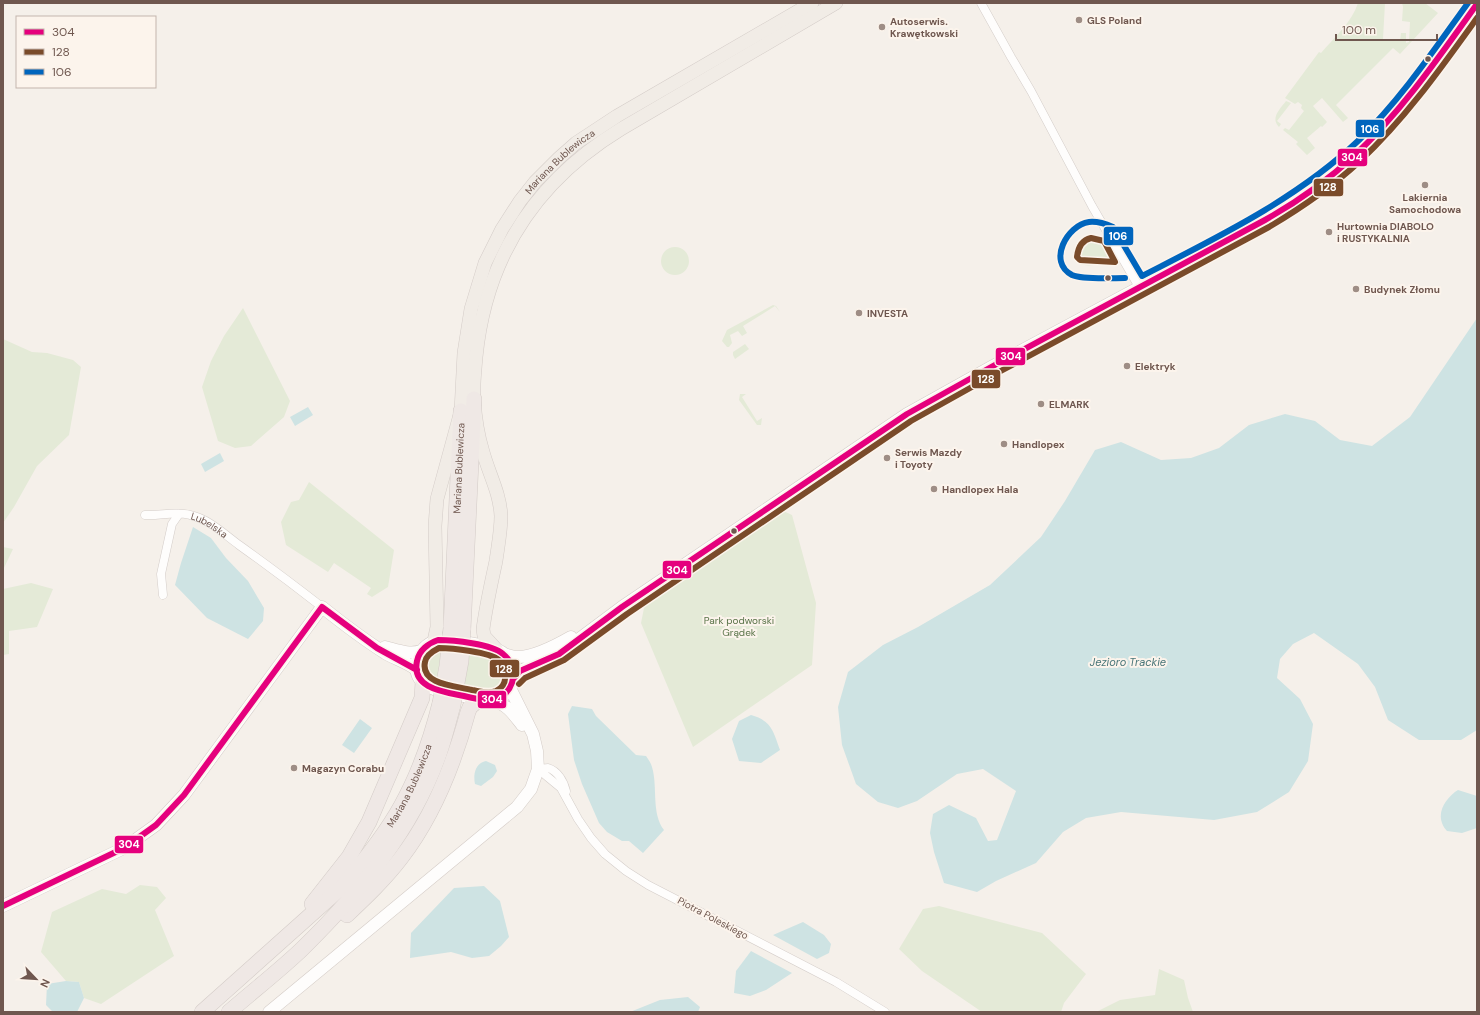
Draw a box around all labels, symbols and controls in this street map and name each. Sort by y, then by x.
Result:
place label: GLS Poland [1087,14,1142,27]
place label: Autoserwis. Krawętkowski [890,15,958,40]
marker: GLS Poland [1074,15,1084,25]
legend [16,16,156,88]
scale bar [1336,16,1437,42]
marker: Autoserwis. Krawętkowski [877,22,887,32]
text: 100 m [1342,22,1376,38]
text: 304 [52,24,75,40]
text: 128 [52,44,70,60]
unlabelled marker [1423,54,1433,64]
text: 106 [52,64,72,80]
line badge: 106 [1355,119,1385,138]
text: 106 [1361,122,1379,136]
street label: Mariana Bublewicza [522,126,597,196]
line badge: 304 [1337,148,1368,167]
text: 304 [1341,150,1363,164]
line badge: 128 [1313,178,1344,197]
text: 128 [1319,180,1337,194]
marker: Lakiernia Samochodowa [1420,180,1430,190]
place label: Lakiernia Samochodowa [1389,191,1461,216]
place label: Hurtownia DIABOLO i RUSTYKALNIA [1337,220,1434,245]
line badge: 106 [1103,226,1134,246]
marker: Hurtownia DIABOLO i RUSTYKALNIA [1324,227,1334,237]
text: 106 [1109,229,1127,243]
unlabelled marker [1103,273,1113,283]
place label: Budynek Złomu [1364,283,1440,296]
marker: Budynek Złomu [1351,284,1361,294]
place label: INVESTA [867,307,908,320]
marker: INVESTA [854,308,864,318]
line badge: 304 [995,347,1026,366]
text: 304 [1000,349,1022,363]
place label: Elektryk [1135,360,1176,373]
marker: Elektryk [1122,361,1132,371]
line badge: 128 [971,369,1001,389]
text: 128 [977,372,995,386]
place label: ELMARK [1049,398,1090,411]
marker: ELMARK [1036,399,1046,409]
street label: Mariana Bublewicza [450,422,467,514]
place label: Handlopex [1012,438,1065,451]
marker: Handlopex [999,439,1009,449]
place label: Serwis Mazdy i Toyoty [895,446,962,471]
marker: Serwis Mazdy i Toyoty [882,453,892,463]
place label: Handlopex Hala [942,483,1018,496]
marker: Handlopex Hala [929,484,939,494]
street label: Lubelska [190,509,231,541]
unlabelled marker [729,526,739,536]
line badge: 304 [662,560,692,579]
text: 304 [666,563,688,577]
park label: Park podworski Grądek [704,614,774,639]
water label: Jezioro Trackie [1090,655,1166,669]
line badge: 128 [489,659,520,678]
text: 128 [495,662,513,676]
line badge: 304 [477,690,507,709]
text: 304 [481,692,503,706]
street label: Mariana Bublewicza [383,742,434,830]
place label: Magazyn Corabu [302,762,384,775]
marker: Magazyn Corabu [289,763,299,773]
line badge: 304 [114,835,144,854]
text: 304 [118,837,140,851]
street label: Piotra Poleskiego [675,894,751,942]
north arrow [16,959,56,999]
text: N [37,977,53,990]

